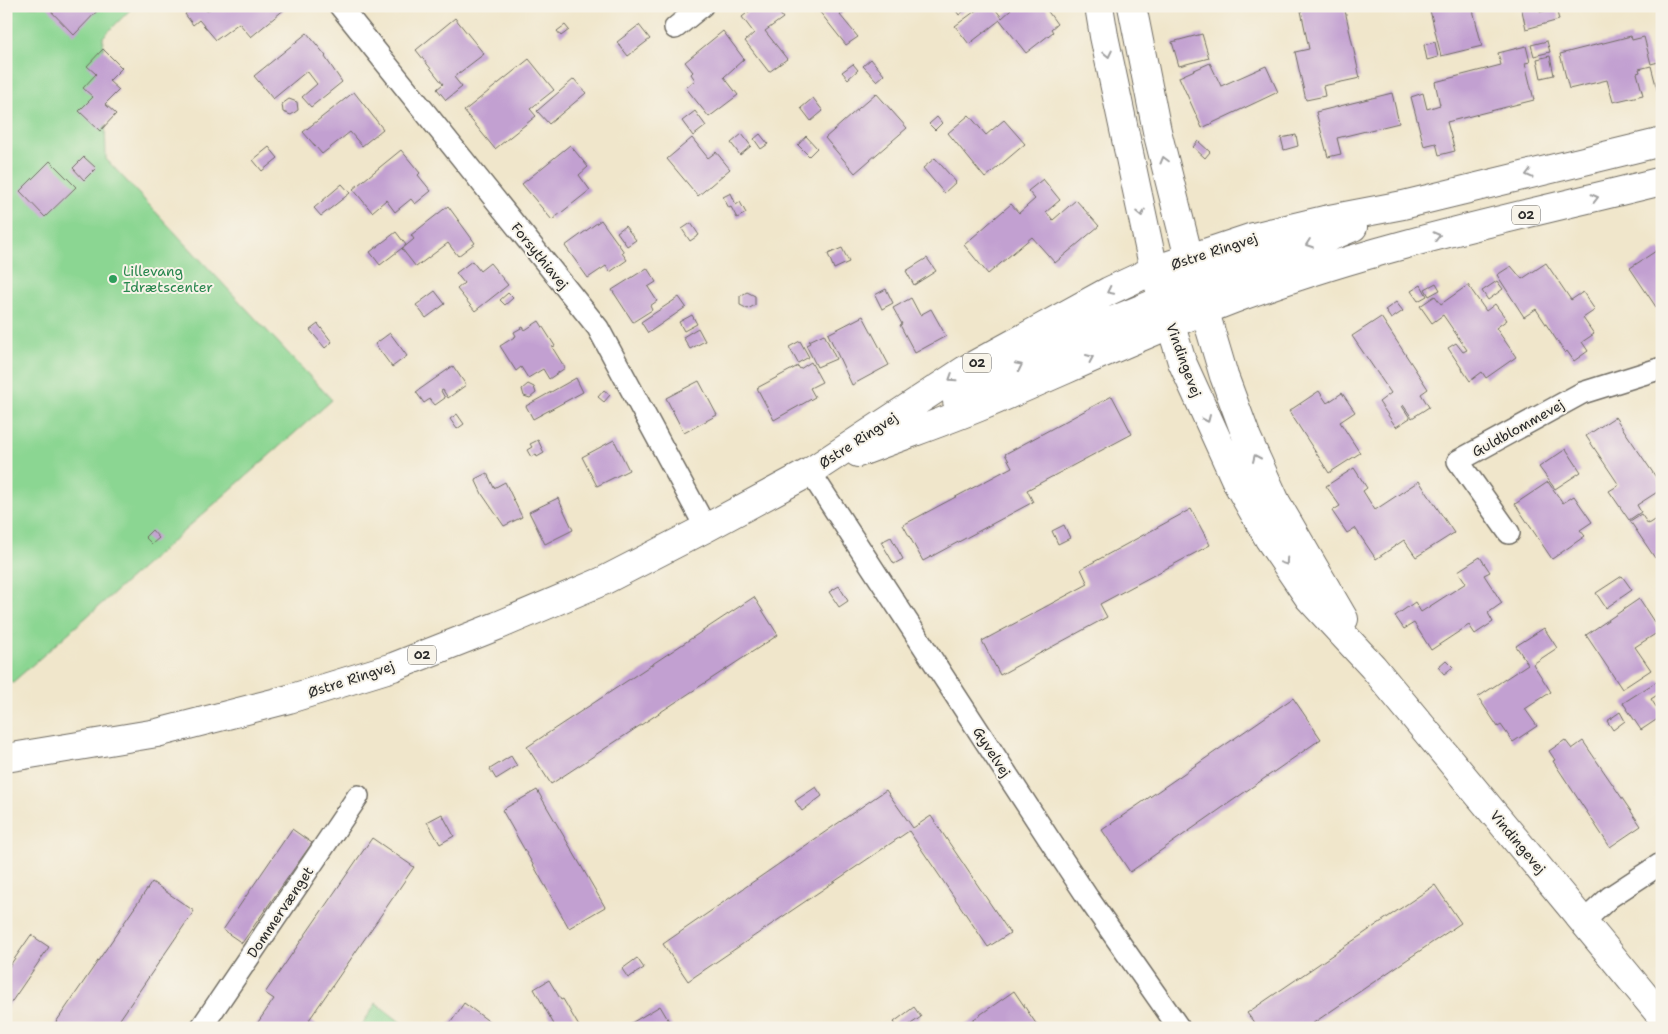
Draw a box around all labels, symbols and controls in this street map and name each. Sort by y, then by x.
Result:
one-way arrow [1102,50,1112,59]
one-way arrow [1160,157,1170,165]
one-way arrow [1525,168,1534,179]
one-way arrow [1590,193,1598,203]
road number: O2 [1512,206,1540,224]
one-way arrow [1135,209,1146,218]
street label: Forsythiavej [507,219,573,293]
street label: Østre Ringvej [1168,229,1260,273]
one-way arrow [1432,232,1440,242]
one-way arrow [1305,238,1314,248]
place label: Lillevang Idrætscenter [123,262,213,296]
marker: Lillevang Idrætscenter [107,273,119,285]
one-way arrow [1106,284,1115,294]
street label: Vindingevej [1162,320,1206,400]
road number: O2 [963,353,991,372]
one-way arrow [1085,354,1094,365]
one-way arrow [1014,361,1023,372]
one-way arrow [948,372,958,381]
street label: Guldblommevej [1469,395,1567,461]
street label: Østre Ringvej [815,408,901,472]
one-way arrow [1201,414,1212,423]
one-way arrow [1252,454,1263,463]
one-way arrow [1279,556,1288,566]
road number: O2 [408,646,436,664]
street label: Østre Ringvej [305,657,397,701]
street label: Gyvelvej [969,723,1015,781]
street label: Vindingevej [1486,806,1550,878]
street label: Dommervænget [243,863,317,961]

